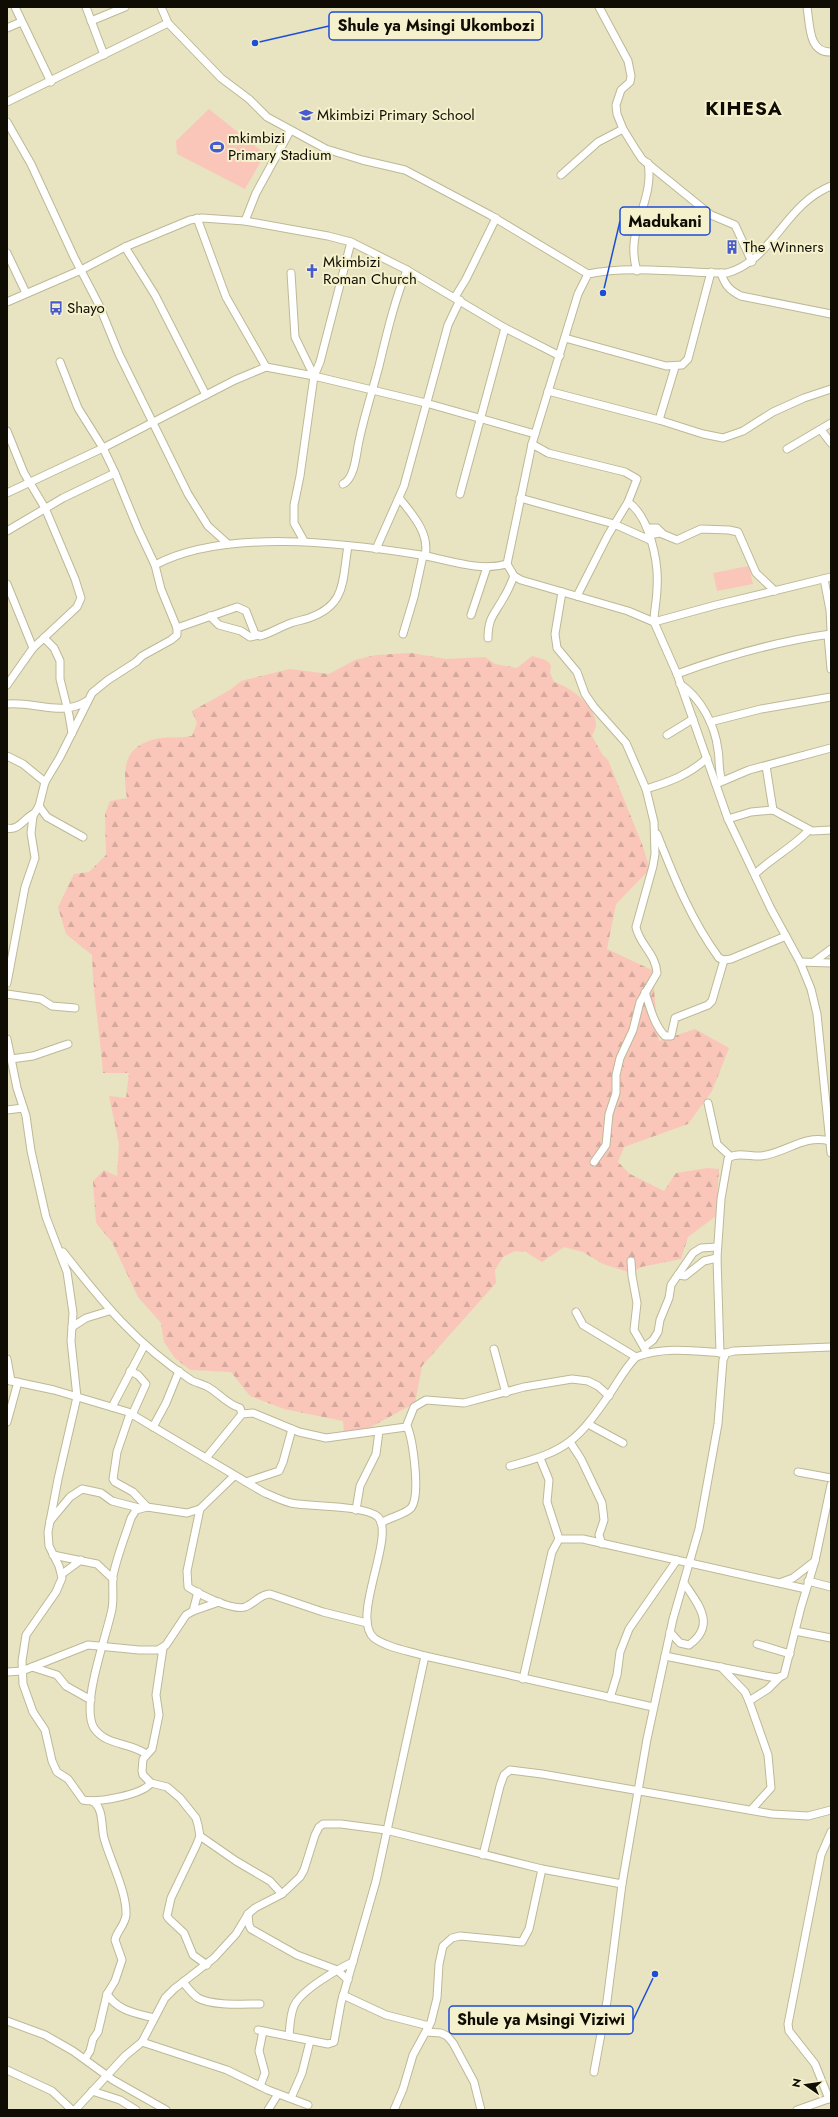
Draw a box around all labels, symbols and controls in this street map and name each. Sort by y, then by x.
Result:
callout: Shule ya Msingi Ukombozi [329,12,542,40]
text: Shule ya Msingi Ukombozi [337,14,535,37]
district label: KIHESA [705,95,783,122]
place label: Mkimbizi Primary School [317,104,475,126]
school or university icon: Mkimbizi Primary School [298,107,314,123]
place label: mkimbizi Primary Stadium [228,127,332,166]
sports icon: mkimbizi Primary Stadium [209,139,225,155]
callout: Madukani [620,207,710,235]
text: Madukani [628,210,702,233]
place label: The Winners [743,236,824,258]
building icon: The Winners [724,239,740,255]
place label: Mkimbizi Roman Church [323,251,417,290]
church icon: Mkimbizi Roman Church [304,263,320,279]
place label: Shayo [67,297,105,319]
bus stop icon: Shayo [48,300,64,316]
callout: Shule ya Msingi Viziwi [449,2006,633,2034]
text: Shule ya Msingi Viziwi [457,2008,625,2031]
north arrow [786,2065,826,2105]
text: N [787,2077,805,2089]

